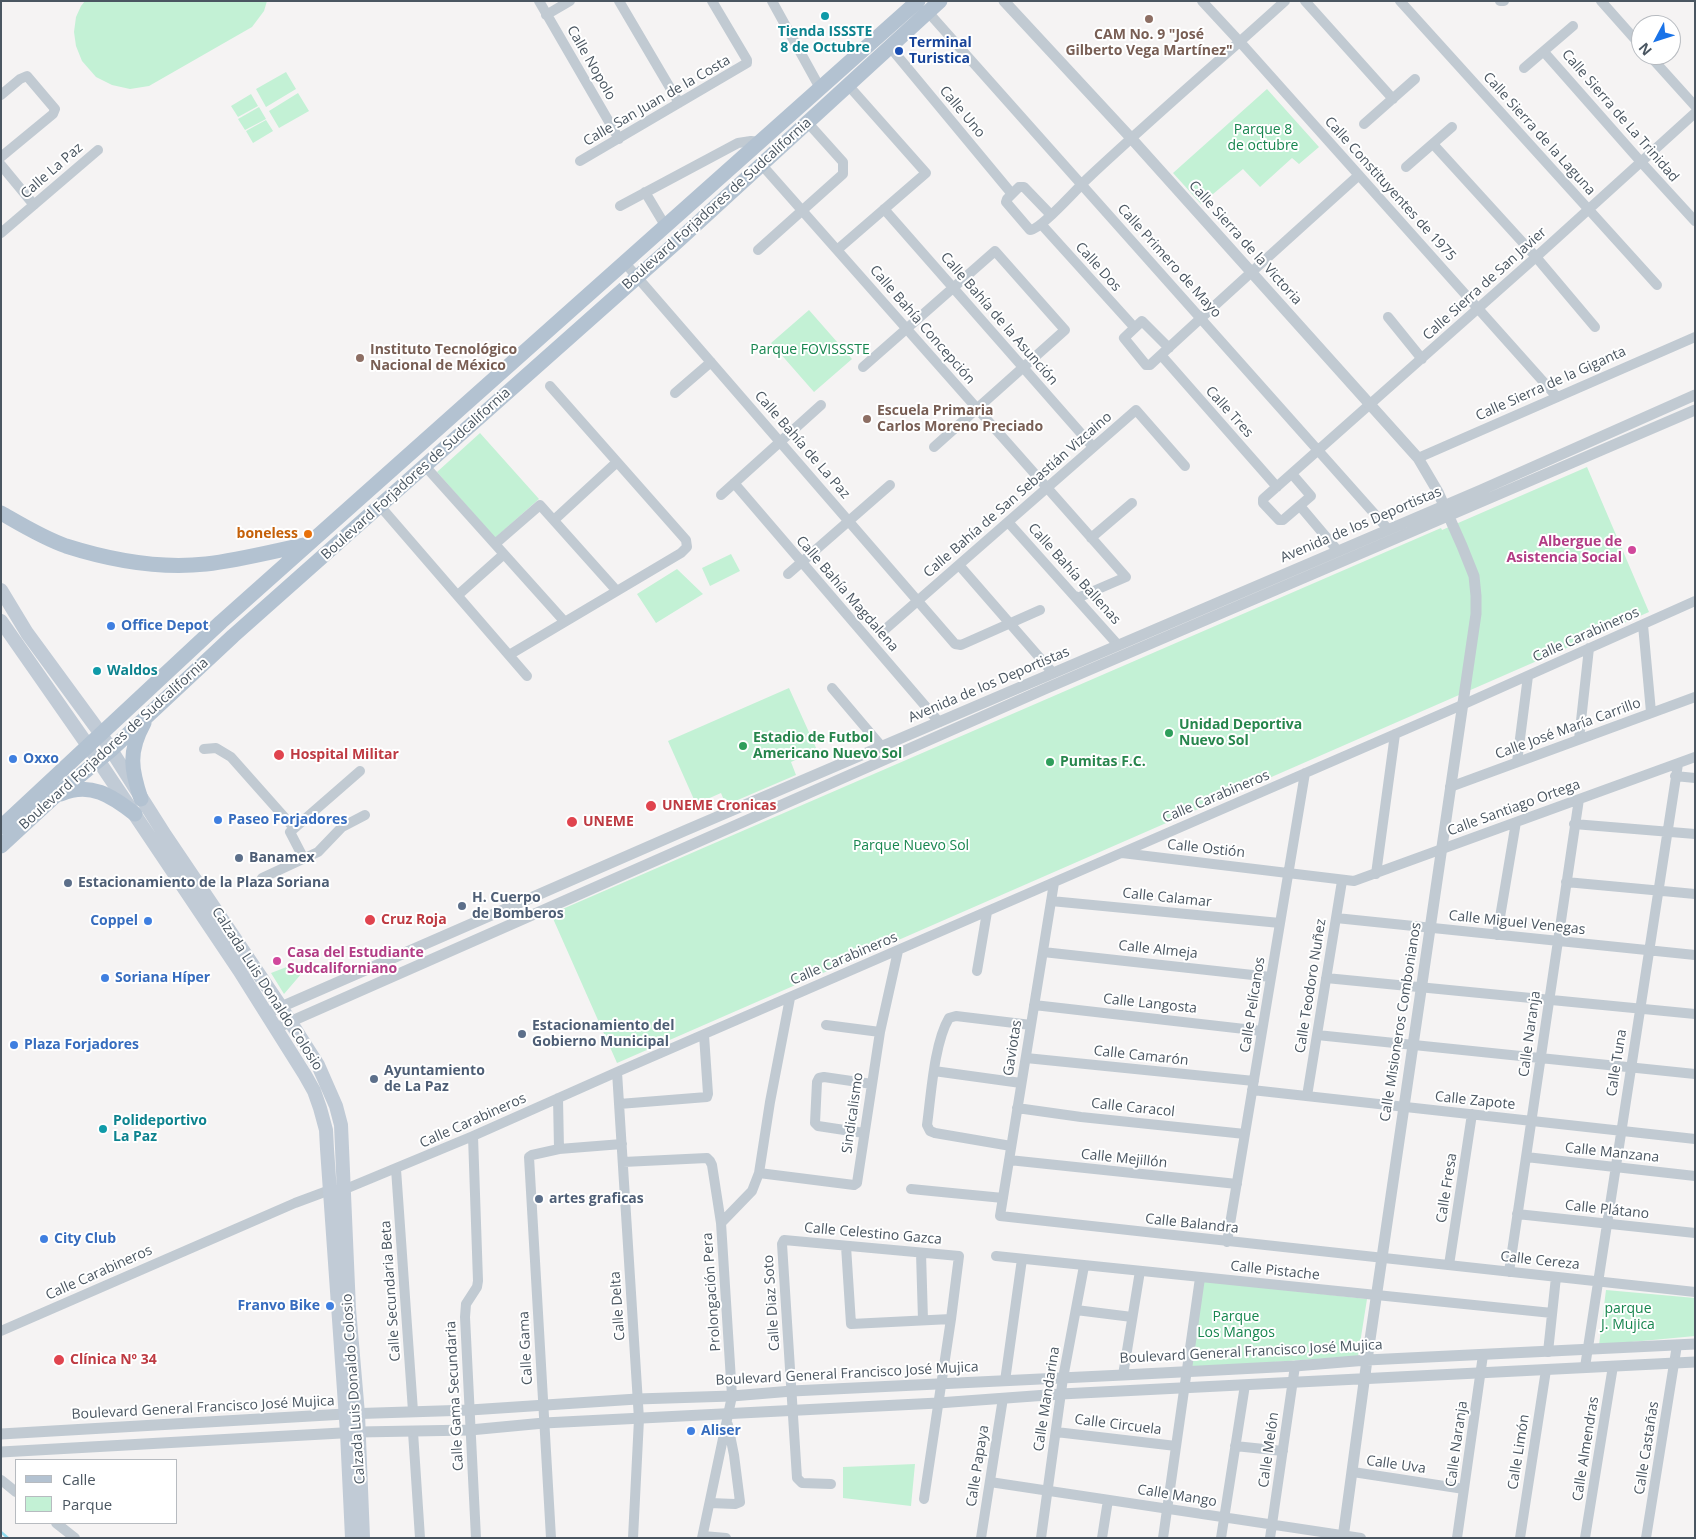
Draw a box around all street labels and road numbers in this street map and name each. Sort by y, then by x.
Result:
street label: Calle Nopolo [563,23,619,103]
street label: Calle Sierra de La Trinidad [1558,46,1682,186]
street label: Calle San Juan de la Costa [581,52,733,150]
street label: Calle Sierra de la Laguna [1479,69,1599,199]
street label: Calle Uno [936,83,988,141]
street label: Calle Constituyentes de 1975 [1321,113,1459,265]
street label: Boulevard Forjadores de Sudcalifornia [619,114,815,294]
street label: Calle La Paz [18,140,86,202]
street label: Calle Sierra de la Victoria [1185,178,1305,308]
street label: Calle Primero de Mayo [1113,201,1225,321]
street label: Calle Sierra de San Javier [1420,224,1550,344]
street label: Calle Dos [1072,239,1124,295]
street label: Calle Bahía de la Asunción [937,249,1061,389]
street label: Calle Bahía Concepción [866,262,978,388]
street label: Calle Sierra de la Giganta [1473,343,1629,425]
street label: Calle Tres [1202,383,1256,441]
street label: Boulevard Forjadores de Sudcalifornia [318,384,514,564]
street label: Calle Bahía de La Paz [751,388,853,502]
street label: Calle Bahía de San Sebastián Vizcaino [920,409,1116,581]
street label: Avenida de los Deportistas [1278,483,1444,567]
street label: Calle Bahía Ballenas [1024,520,1124,628]
street label: Calle Bahía Magdalena [792,533,902,655]
street label: Calle Carabineros [1530,604,1642,666]
street label: Avenida de los Deportistas [906,643,1072,727]
street label: Boulevard Forjadores de Sudcalifornia [16,654,212,834]
street label: Calle José María Carrillo [1493,695,1643,763]
street label: Calle Carabineros [1160,767,1272,827]
street label: Calle Santiago Ortega [1445,776,1583,840]
street label: Calle Ostión [1166,837,1246,861]
street label: Calle Calamar [1122,885,1212,911]
street label: Calzada Luis Donaldo Colosio [208,904,326,1074]
street label: Calle Miguel Venegas [1448,907,1586,939]
street label: Calle Teodoro Nuñez [1292,917,1330,1055]
street label: Calle Misioneros Combonianos [1377,921,1425,1123]
street label: Calle Carabineros [788,929,900,989]
street label: Calle Almeja [1117,937,1199,963]
street label: Calle Pelícanos [1237,956,1269,1054]
street label: Calle Naranja [1516,990,1544,1078]
street label: Calle Langosta [1102,991,1198,1017]
street label: Gaviotas [1000,1019,1026,1077]
street label: Calle Tuna [1603,1028,1631,1098]
street label: Calle Camarón [1093,1043,1189,1069]
street label: Sindicalismo [839,1071,867,1155]
street label: Calle Zapote [1434,1088,1516,1114]
street label: Calle Carabineros [417,1090,529,1152]
street label: Calle Caracol [1090,1095,1176,1121]
street label: Calle Manzana [1564,1140,1660,1166]
street label: Calle Mejillón [1080,1146,1168,1172]
street label: Calle Fresa [1433,1152,1461,1224]
street label: Calle Plátano [1564,1197,1650,1223]
street label: Calle Balandra [1144,1211,1240,1237]
street label: Calle Secundaria Beta [378,1220,404,1362]
street label: Calle Celestino Gazca [803,1220,943,1248]
street label: Prolongación Pera [699,1232,725,1352]
street label: Calle Carabineros [43,1242,155,1304]
street label: Calle Cereza [1499,1248,1581,1274]
street label: Calle Diaz Soto [760,1254,784,1352]
street label: Calle Pistache [1230,1258,1320,1284]
street label: Calle Delta [607,1271,629,1341]
street label: Calzada Luis Donaldo Colosio [339,1293,369,1485]
street label: Calle Gama [516,1311,536,1385]
street label: Calle Gama Secundaria [443,1321,467,1471]
street label: Boulevard General Francisco José Mujica [1119,1337,1383,1367]
street label: Calle Mandarina [1030,1345,1064,1453]
street label: Boulevard General Francisco José Mujica [715,1359,979,1389]
street label: Boulevard General Francisco José Mujica [71,1393,335,1423]
street label: Calle Almendras [1569,1395,1603,1503]
street label: Calle Naranja [1443,1400,1471,1488]
street label: Calle Castañas [1631,1400,1663,1496]
street label: Calle Circuela [1073,1411,1163,1439]
street label: Calle Melón [1255,1411,1283,1489]
street label: Calle Limón [1505,1413,1533,1491]
street label: Calle Papaya [963,1424,993,1508]
street label: Calle Uva [1365,1452,1427,1478]
street label: Calle Mango [1136,1481,1218,1511]

